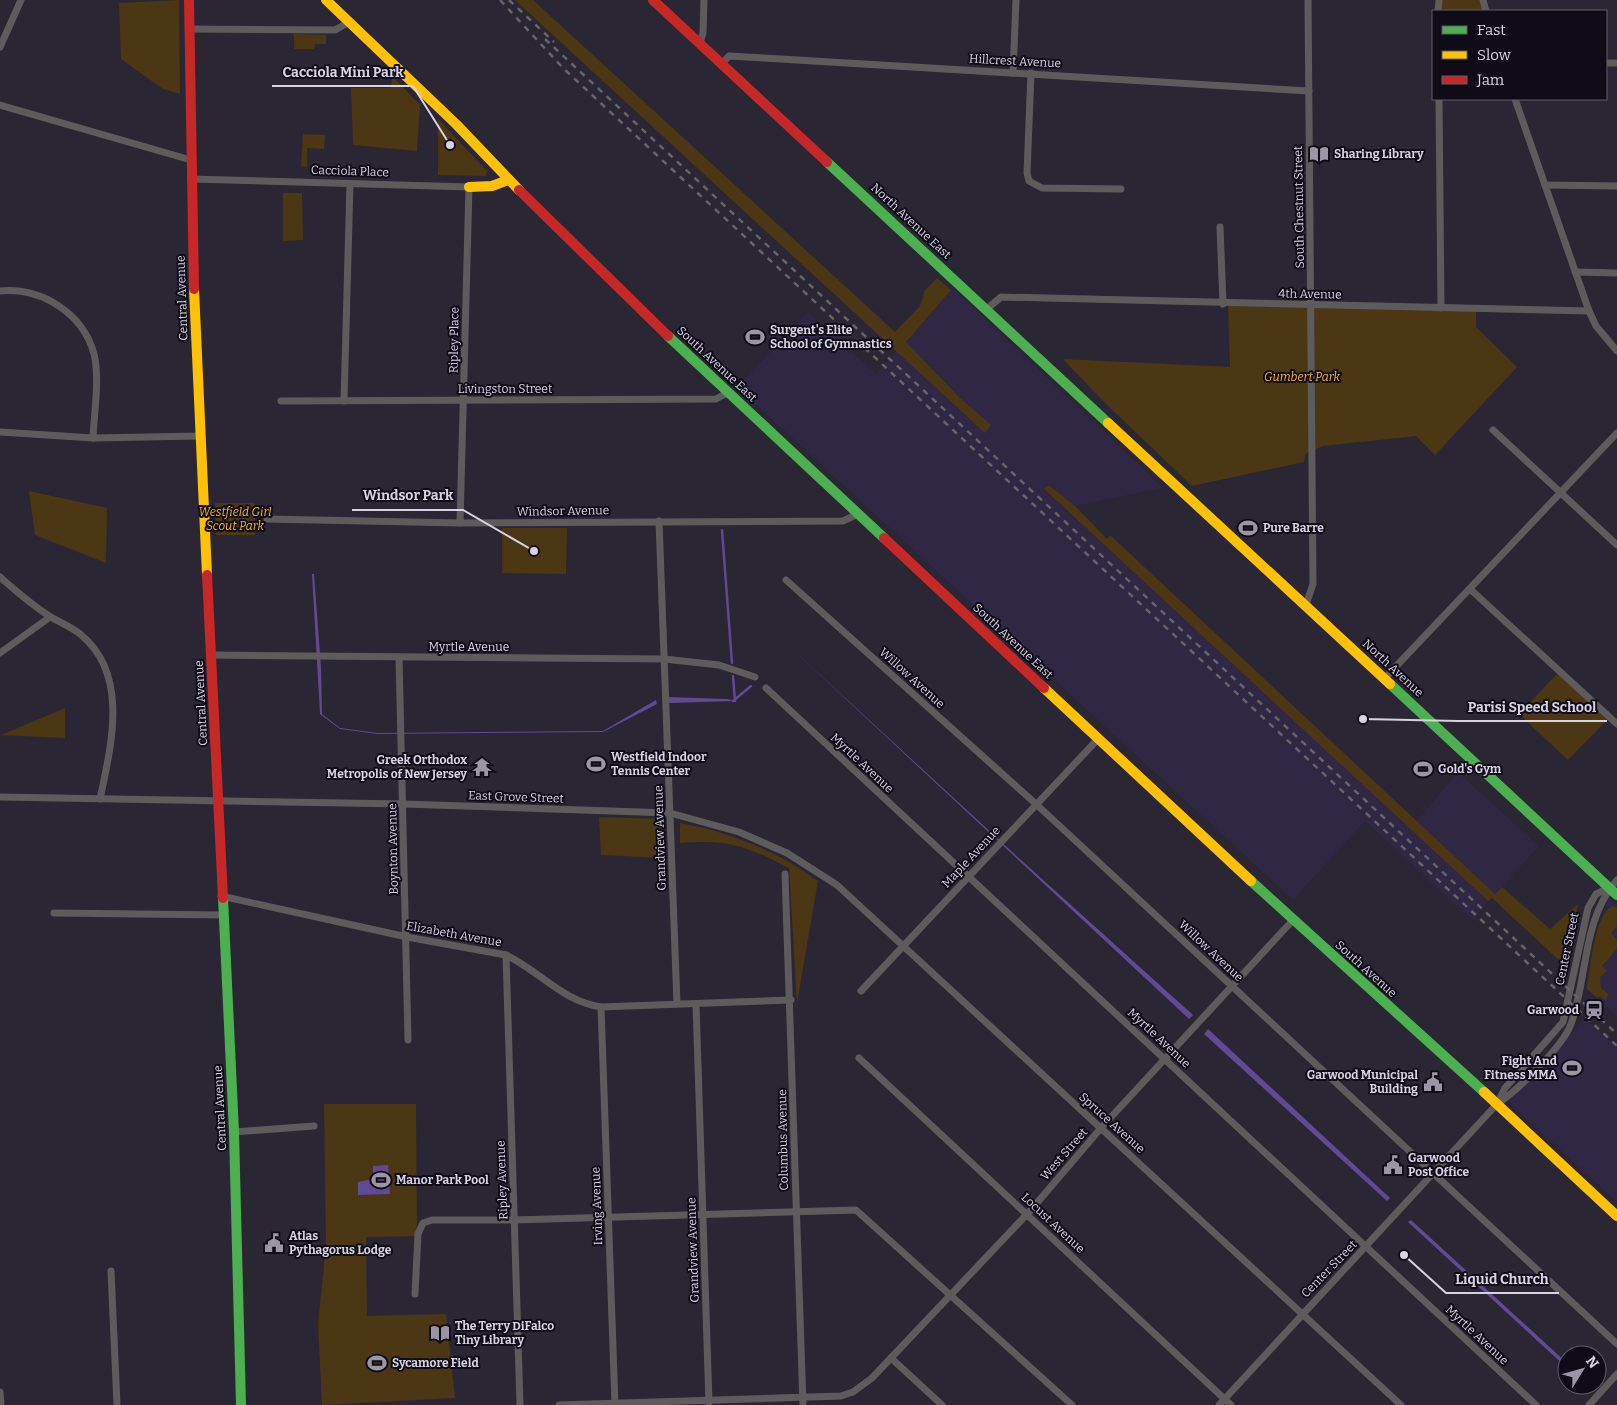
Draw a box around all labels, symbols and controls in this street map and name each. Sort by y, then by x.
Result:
legend [1432,10,1607,100]
text: Fast [1477,21,1506,39]
text: Slow [1477,46,1512,64]
street label: Hillcrest Avenue [969,52,1061,70]
callout: Cacciola Mini Park [272,57,413,86]
text: Cacciola Mini Park [282,64,404,81]
text: Jam [1476,71,1505,89]
library icon: Sharing Library [1308,143,1330,165]
street label: South Chestnut Street [1291,145,1307,268]
place label: Sharing Library [1334,147,1424,161]
street label: Cacciola Place [311,163,389,179]
street label: North Avenue East [868,180,954,262]
street label: Central Avenue [174,255,190,341]
street label: 4th Avenue [1278,286,1342,302]
street label: Ripley Place [446,307,462,373]
street label: South Avenue East [674,323,760,405]
place label: Surgent's Elite School of Gymnastics [770,323,892,351]
sports icon: Surgent's Elite School of Gymnastics [744,326,766,348]
park label: Gumbert Park [1264,370,1341,384]
street label: Livingston Street [458,382,553,396]
callout: Windsor Park [352,481,463,510]
text: Windsor Park [363,487,454,504]
street label: Windsor Avenue [517,503,609,519]
park label: Westfield Girl Scout Park [199,505,271,533]
sports icon: Pure Barre [1237,517,1259,539]
place label: Pure Barre [1263,521,1324,535]
street label: South Avenue East [970,600,1056,682]
street label: North Avenue [1360,636,1426,700]
street label: Myrtle Avenue [429,640,509,654]
street label: Willow Avenue [876,645,948,711]
street label: Central Avenue [192,660,210,746]
callout: Parisi Speed School [1458,692,1607,721]
text: Parisi Speed School [1468,699,1597,716]
street label: Myrtle Avenue [828,730,896,796]
place label: Westfield Indoor Tennis Center [611,750,707,778]
place label: Greek Orthodox Metropolis of New Jersey [327,753,467,781]
sports icon: Westfield Indoor Tennis Center [585,753,607,775]
temple icon: Greek Orthodox Metropolis of New Jersey [471,756,493,778]
sports icon: Gold's Gym [1412,758,1434,780]
place label: Gold's Gym [1438,762,1502,776]
street label: Grandview Avenue [651,785,669,891]
street label: East Grove Street [468,788,565,806]
street label: Boynton Avenue [385,803,401,895]
street label: Maple Avenue [939,823,1003,891]
street label: Center Street [1552,911,1582,987]
street label: Willow Avenue [1176,918,1246,984]
street label: Elizabeth Avenue [405,919,503,949]
street label: South Avenue [1332,938,1400,1000]
station icon: Garwood [1583,999,1605,1021]
place label: Garwood [1527,1003,1580,1017]
street label: Myrtle Avenue [1125,1005,1193,1071]
place label: Fight And Fitness MMA [1484,1054,1558,1082]
sports icon: Fight And Fitness MMA [1561,1057,1583,1079]
street label: Central Avenue [211,1065,229,1151]
place label: Garwood Municipal Building [1307,1068,1418,1096]
public building icon: Garwood Municipal Building [1422,1071,1444,1093]
street label: Columbus Avenue [775,1089,791,1191]
street label: Spruce Avenue [1076,1090,1148,1156]
street label: West Street [1038,1125,1091,1183]
street label: Ripley Avenue [494,1140,510,1220]
place label: Garwood Post Office [1408,1151,1469,1179]
public building icon: Garwood Post Office [1382,1154,1404,1176]
street label: Irving Avenue [589,1167,605,1245]
sports icon: Manor Park Pool [370,1169,392,1191]
place label: Manor Park Pool [396,1173,489,1187]
street label: Locust Avenue [1018,1190,1088,1256]
street label: Grandview Avenue [684,1197,702,1303]
place label: Atlas Pythagorus Lodge [289,1229,392,1257]
public building icon: Atlas Pythagorus Lodge [263,1232,285,1254]
street label: Center Street [1298,1237,1360,1300]
callout: Liquid Church [1446,1264,1559,1293]
text: Liquid Church [1455,1271,1549,1288]
street label: Myrtle Avenue [1443,1302,1511,1368]
place label: The Terry DiFalco Tiny Library [455,1319,554,1347]
library icon: The Terry DiFalco Tiny Library [429,1322,451,1344]
north arrow [1557,1345,1607,1395]
sports icon: Sycamore Field [366,1352,388,1374]
text: N [1582,1353,1602,1372]
place label: Sycamore Field [392,1356,479,1370]

